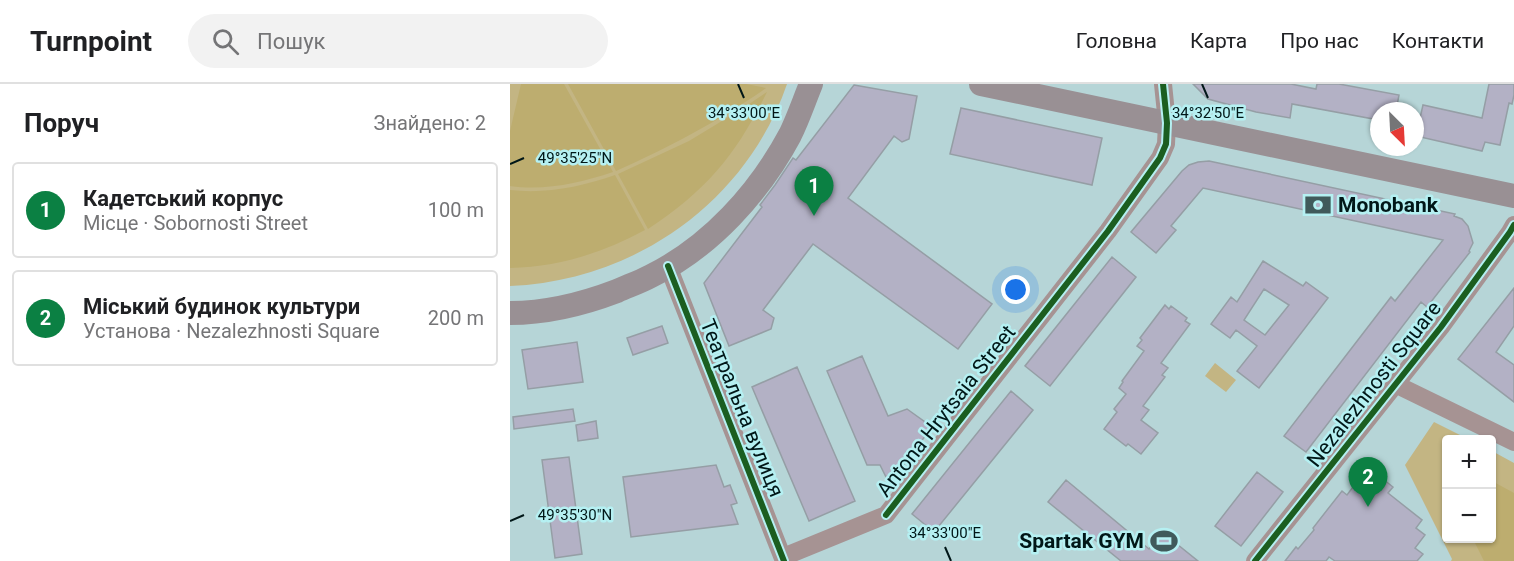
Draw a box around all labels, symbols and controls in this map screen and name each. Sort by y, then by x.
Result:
search box [188,14,608,68]
text: Turnpoint [30,25,152,58]
icon: search [209,25,242,58]
text: Пошук [257,29,325,54]
text: Головна [1076,29,1157,53]
text: Карта [1190,29,1247,53]
text: Про нас [1280,29,1359,53]
text: Контакти [1392,29,1484,53]
north arrow [1370,102,1424,156]
text: 34°33'00"E [708,104,781,122]
text: 34°32'50"E [1172,104,1245,122]
text: Поруч [24,108,99,138]
text: Знайдено: 2 [374,111,486,135]
text: 49°35'25"N [538,149,612,167]
pin: 1 [794,166,834,216]
text: Кадетський корпус [83,186,283,211]
bank icon: Monobank [1303,190,1333,220]
place label: Monobank [1338,193,1439,217]
text: 1 [40,198,51,222]
text: 100 m [428,198,484,222]
text: Місце · Sobornosti Street [83,211,308,235]
your location [1001,275,1030,304]
text: Міський будинок культури [83,294,360,319]
street label: Nezalezhnosti Square [1302,297,1446,471]
text: 2 [40,306,51,330]
text: 200 m [428,306,484,330]
street label: Театральна вулиця [695,316,789,500]
text: Установа · Nezalezhnosti Square [83,319,380,343]
street label: Antona Hrytsaia Street [872,321,1020,501]
map controls [1442,435,1496,543]
button: + [1442,435,1496,489]
pin: 2 [1348,458,1388,507]
button: − [1442,489,1496,543]
text: 49°35'30"N [538,506,612,524]
text: 34°33'00"E [909,524,982,542]
sports icon: Spartak GYM [1149,526,1179,556]
place label: Spartak GYM [1019,529,1144,553]

